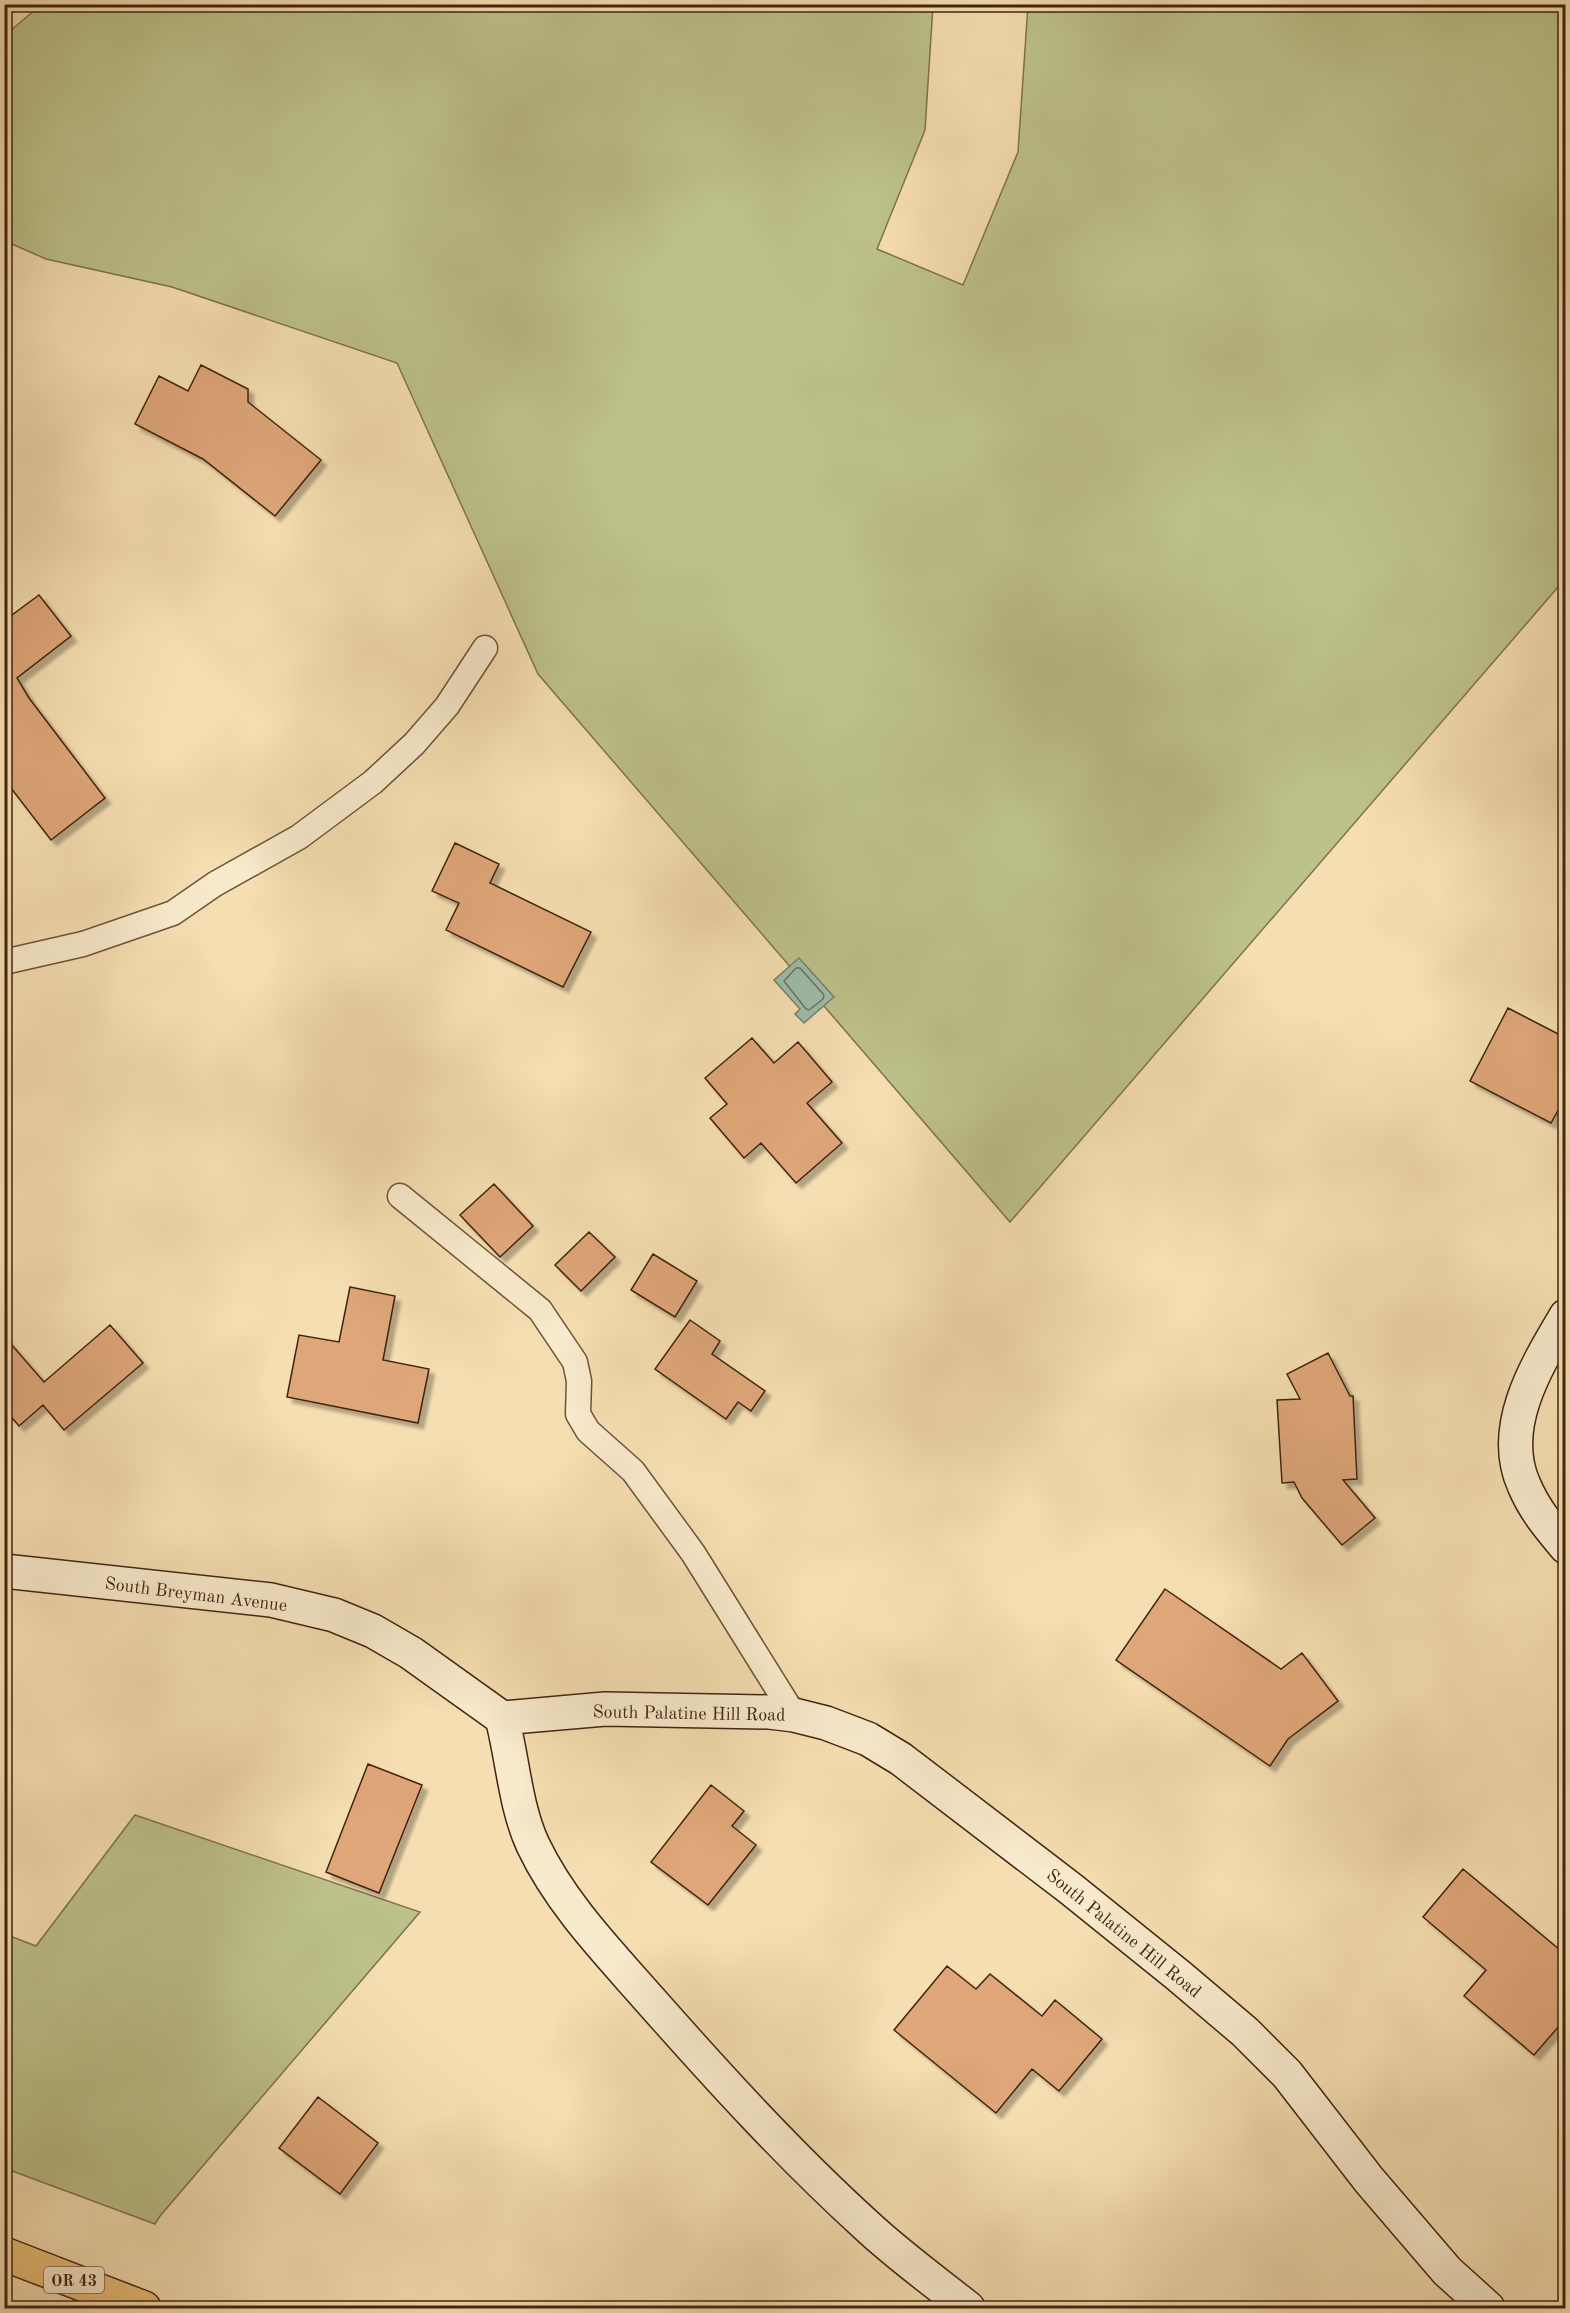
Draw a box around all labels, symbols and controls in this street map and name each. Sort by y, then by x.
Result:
street label: South Breyman Avenue [104,1575,288,1615]
street label: South Palatine Hill Road [592,1703,786,1725]
street label: South Palatine Hill Road [1043,1866,1204,2002]
road number: OR 43 [44,2267,104,2293]

